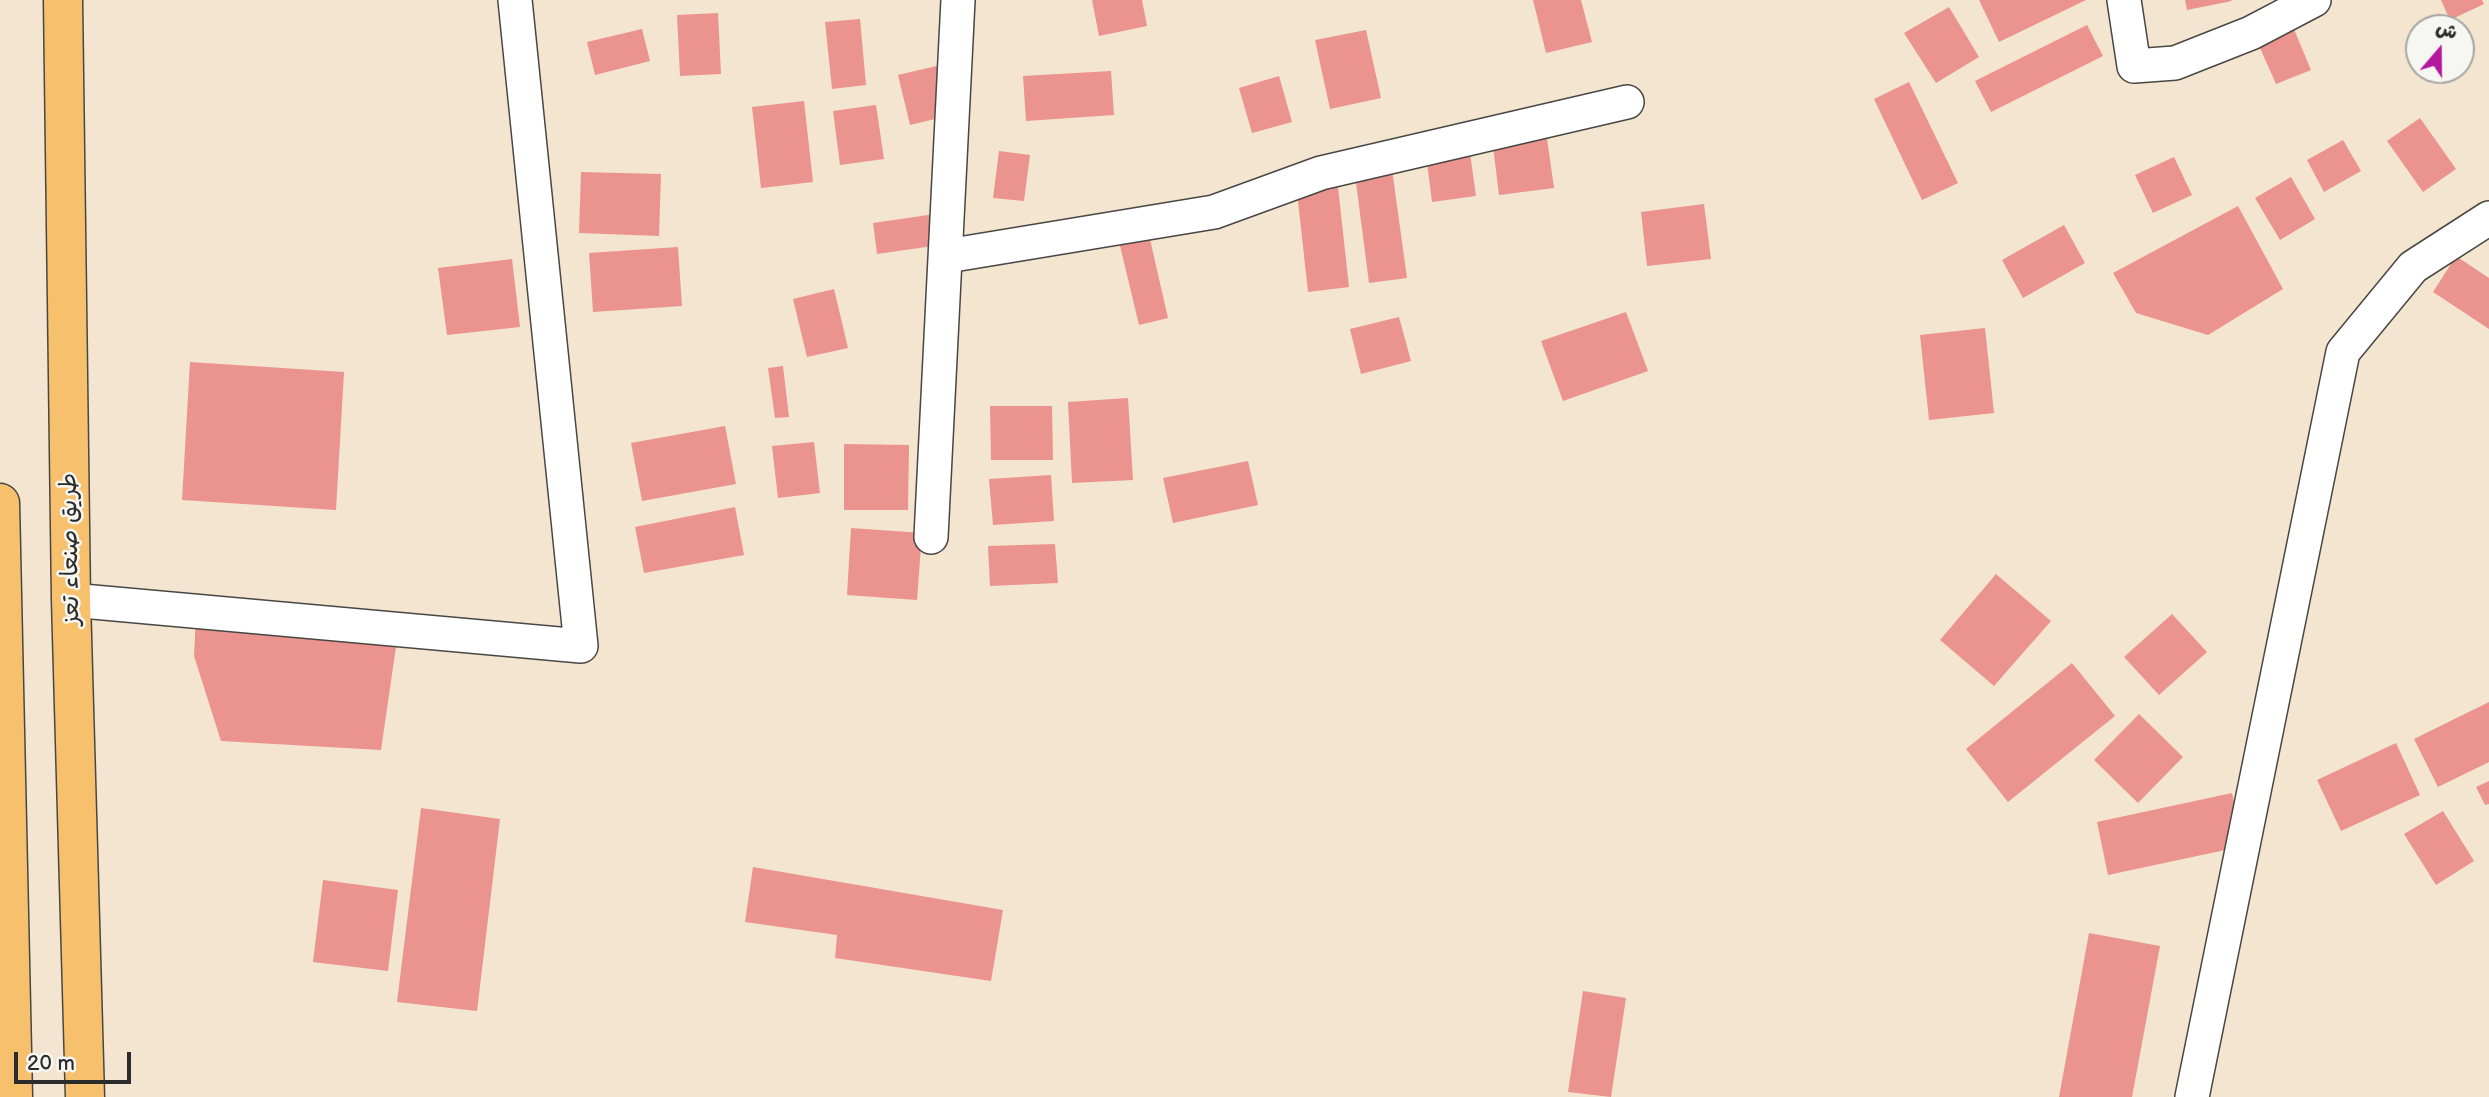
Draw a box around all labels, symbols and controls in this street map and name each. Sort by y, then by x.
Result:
north arrow [2405,14,2475,84]
text: ش [2433,16,2460,45]
street label: طريق صنعاء تعز [55,472,87,626]
scale bar [18,1038,135,1082]
text: 20 m [27,1051,75,1076]

